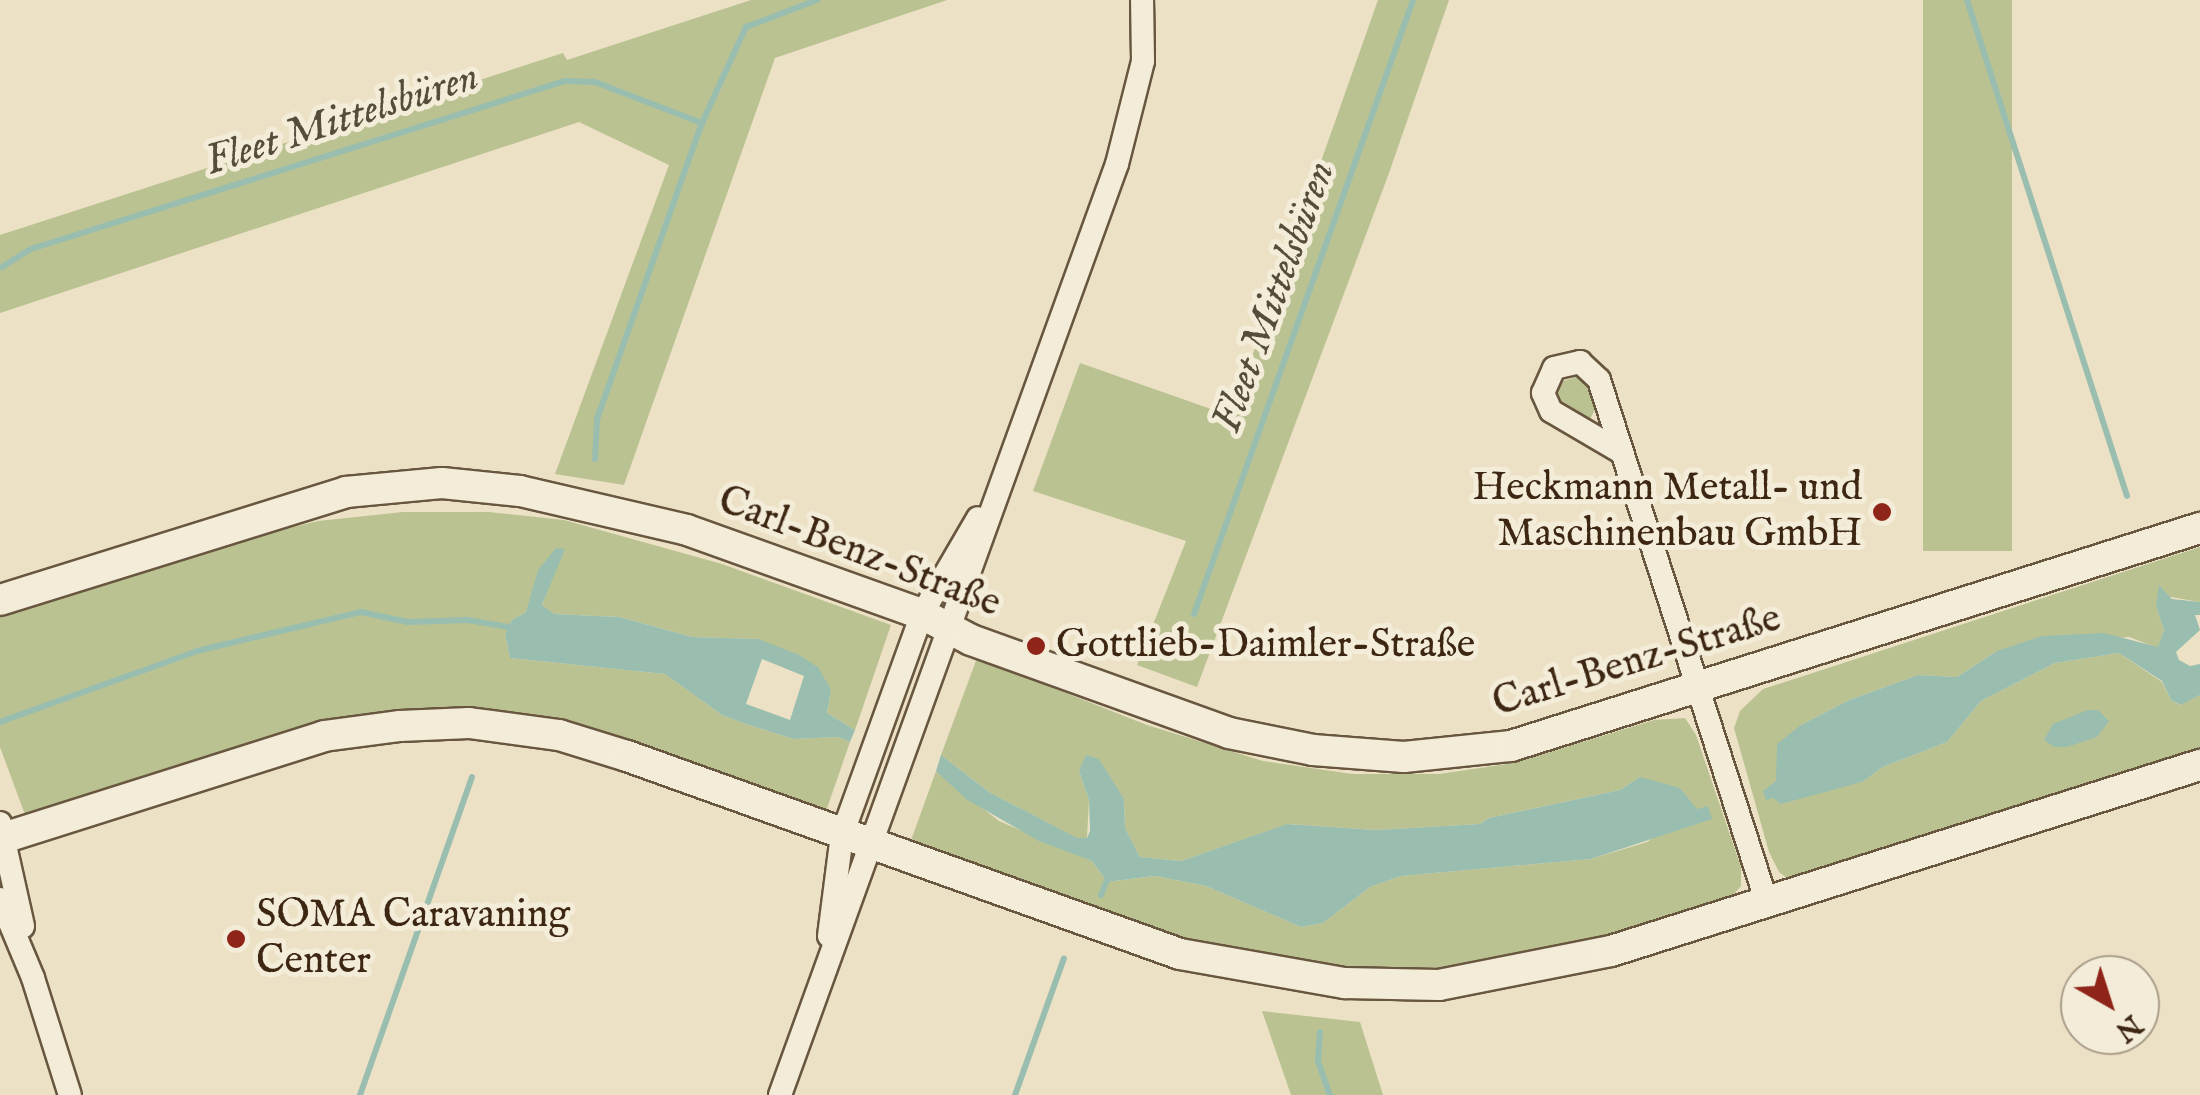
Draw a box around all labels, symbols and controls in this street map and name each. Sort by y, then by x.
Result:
water label: Fleet Mittelsbüren [199,52,485,188]
water label: Fleet Mittelsbüren [1203,155,1347,439]
place label: Heckmann Metall- und Maschinenbau GmbH [1472,465,1862,559]
street label: Carl-Benz-Straße [711,477,1007,629]
marker: Heckmann Metall- und Maschinenbau GmbH [1871,501,1893,523]
street label: Carl-Benz-Straße [1487,595,1787,729]
place label: Gottlieb-Daimler-Straße [1056,622,1475,670]
marker: Gottlieb-Daimler-Straße [1025,635,1047,657]
place label: SOMA Caravaning Center [256,892,570,986]
marker: SOMA Caravaning Center [225,928,247,950]
north arrow [2060,955,2160,1055]
text: N [2108,1006,2148,1048]

